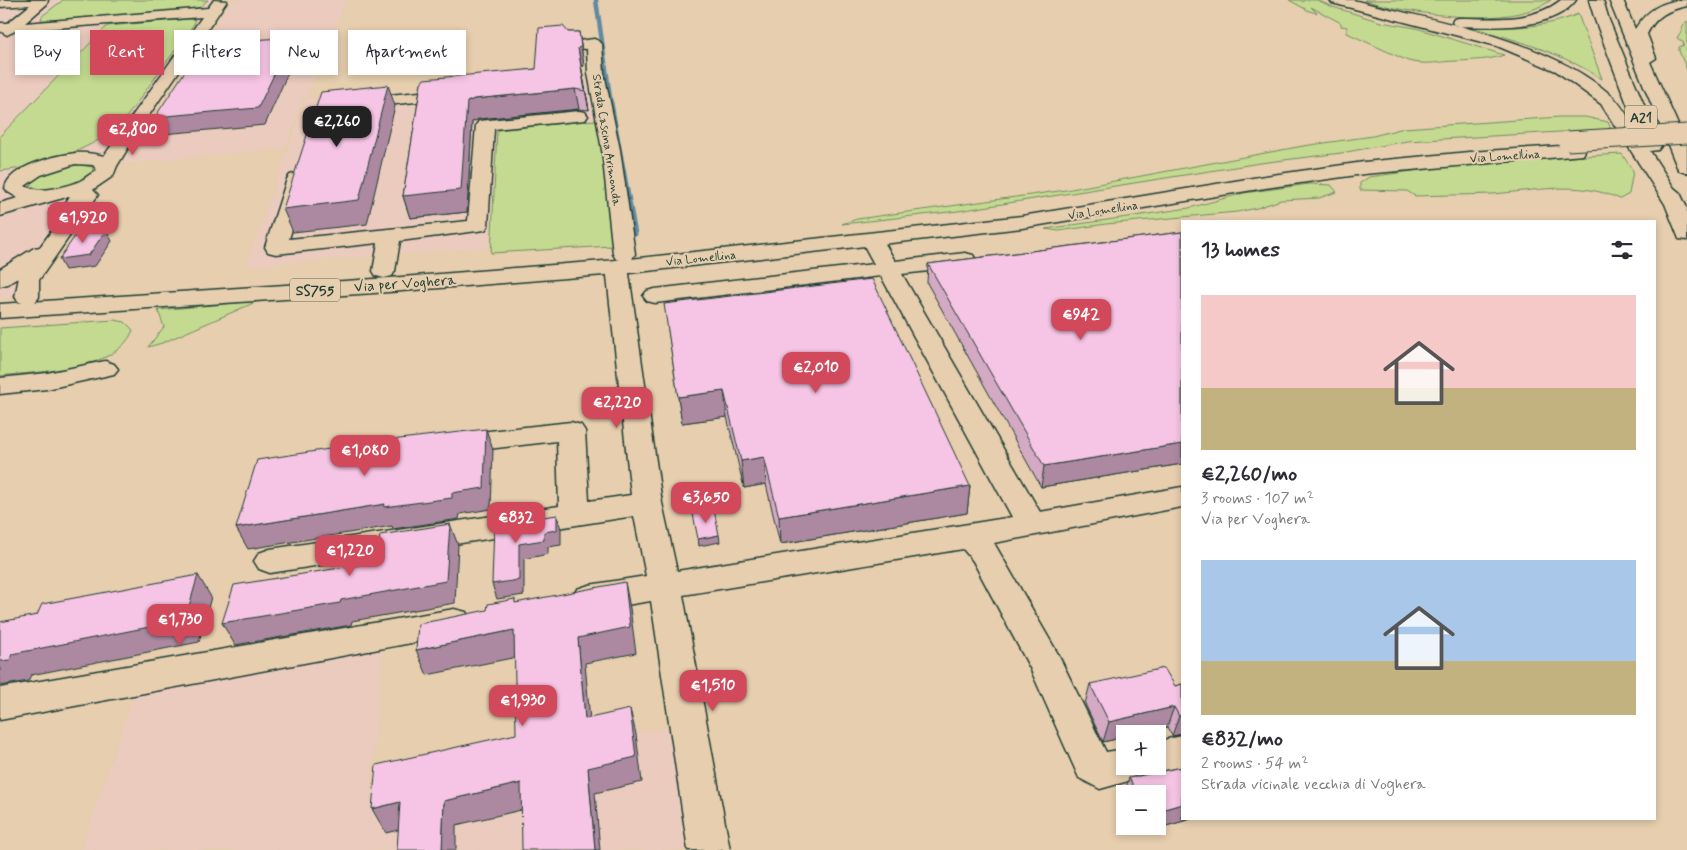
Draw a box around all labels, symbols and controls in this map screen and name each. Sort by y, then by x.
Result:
chip: Buy [15,30,80,75]
chip: Rent [90,30,164,75]
chip: Filters [174,30,260,75]
chip: New [270,30,338,75]
chip: Apartment [348,30,466,75]
street label: Strada Cascina Arimonda [588,73,624,208]
road number: A21 [1625,105,1657,128]
pin: €2,260 [296,106,378,148]
text: €2,260 [314,111,360,132]
pin: €2,800 [92,114,174,156]
text: €2,800 [108,119,158,140]
street label: Via Lomellina [1469,147,1541,167]
street label: Via Lomellina [1067,198,1139,224]
pin: €1,920 [42,202,124,244]
text: €1,920 [58,207,108,228]
text: 13 homes [1201,236,1280,264]
icon: filters [1608,236,1636,264]
street label: Via Lomellina [665,247,737,271]
street label: Via per Voghera [353,270,458,298]
road number: SS755 [290,278,340,302]
pin: €942 [1051,298,1111,341]
text: €942 [1062,304,1100,325]
icon: home [1374,328,1464,418]
pin: €2,010 [775,352,857,394]
text: €2,010 [793,357,839,378]
pin: €2,220 [576,386,658,429]
text: €2,220 [593,392,641,413]
pin: €1,080 [324,434,406,477]
text: €1,080 [341,440,389,461]
text: €2,260/mo [1201,460,1297,488]
pin: €3,650 [665,482,747,524]
text: €3,650 [682,487,730,508]
text: 3 rooms · 107 m² [1201,488,1314,509]
pin: €832 [486,502,546,544]
text: €832 [498,507,534,528]
text: Via per Voghera [1201,509,1310,530]
pin: €1,220 [309,534,391,577]
text: €1,220 [326,540,374,561]
icon: home [1374,593,1464,683]
pin: €1,730 [139,604,221,646]
text: €1,730 [158,609,202,630]
pin: €1,510 [672,670,754,712]
text: €1,510 [691,675,735,696]
pin: €1,930 [482,684,564,727]
text: €1,930 [500,690,546,711]
map controls [1116,725,1166,835]
button: + [1116,725,1166,775]
text: €832/mo [1201,725,1283,753]
text: 2 rooms · 54 m² [1201,753,1308,774]
text: Strada vicinale vecchia di Voghera [1201,774,1426,795]
button: − [1116,785,1166,835]

